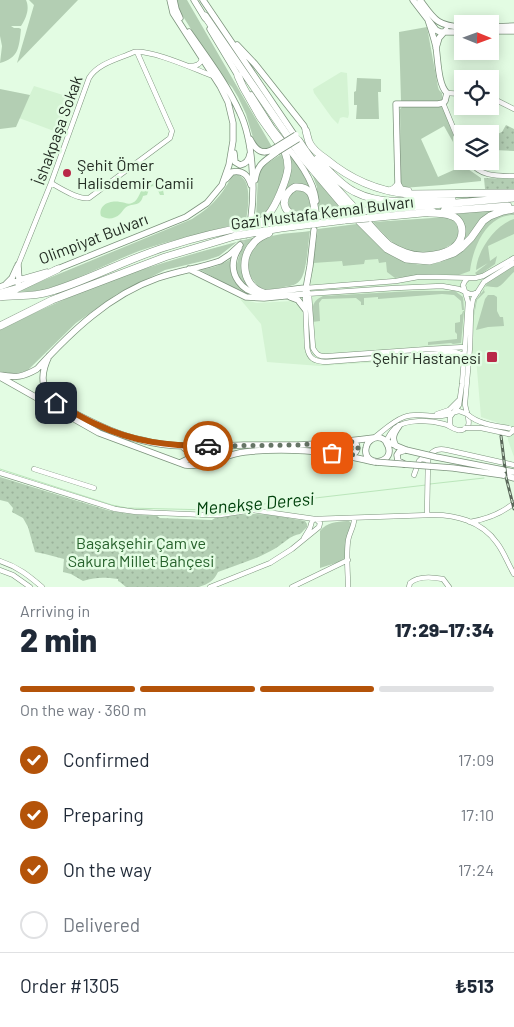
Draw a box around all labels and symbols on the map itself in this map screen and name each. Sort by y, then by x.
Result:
north arrow [454,15,499,60]
street label: İshakpaşa Sokak [28,73,86,187]
place label: Şehit Ömer Halisdemir Camii [77,155,194,192]
marker: Şehit Ömer Halisdemir Camii [61,167,73,179]
street label: Gazi Mustafa Kemal Bulvarı [230,191,414,233]
street label: Olimpiyat Bulvarı [36,209,150,267]
place label: Şehir Hastanesi [372,348,481,367]
marker: Şehir Hastanesi [485,350,499,364]
pin [35,382,77,424]
courier [183,421,233,471]
pin [311,432,353,474]
water label: Menekşe Deresi [195,487,316,519]
park label: Başakşehir Çam ve Sakura Millet Bahçesi [68,533,214,570]

